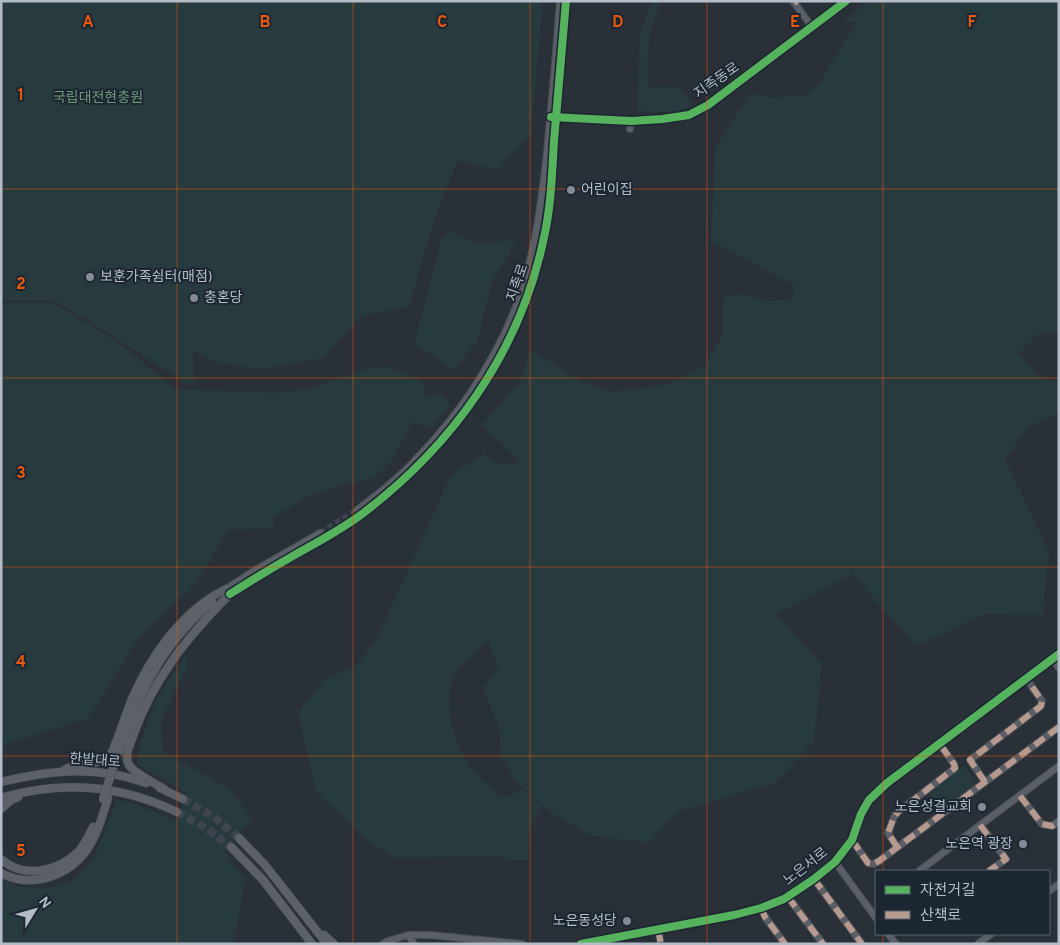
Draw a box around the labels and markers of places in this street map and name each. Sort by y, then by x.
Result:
place label: 어린이집 [581,182,633,199]
marker: 어린이집 [565,184,577,196]
place label: 보훈가족쉼터(매점) [100,269,213,286]
marker: 보훈가족쉼터(매점) [84,271,96,283]
place label: 충혼당 [204,290,243,307]
marker: 충혼당 [188,292,200,304]
place label: 노은성결교회 [895,799,972,816]
marker: 노은성결교회 [976,801,988,813]
place label: 노은역 광장 [945,836,1013,853]
marker: 노은역 광장 [1017,838,1029,850]
place label: 노은동성당 [553,913,617,930]
marker: 노은동성당 [621,915,633,927]

